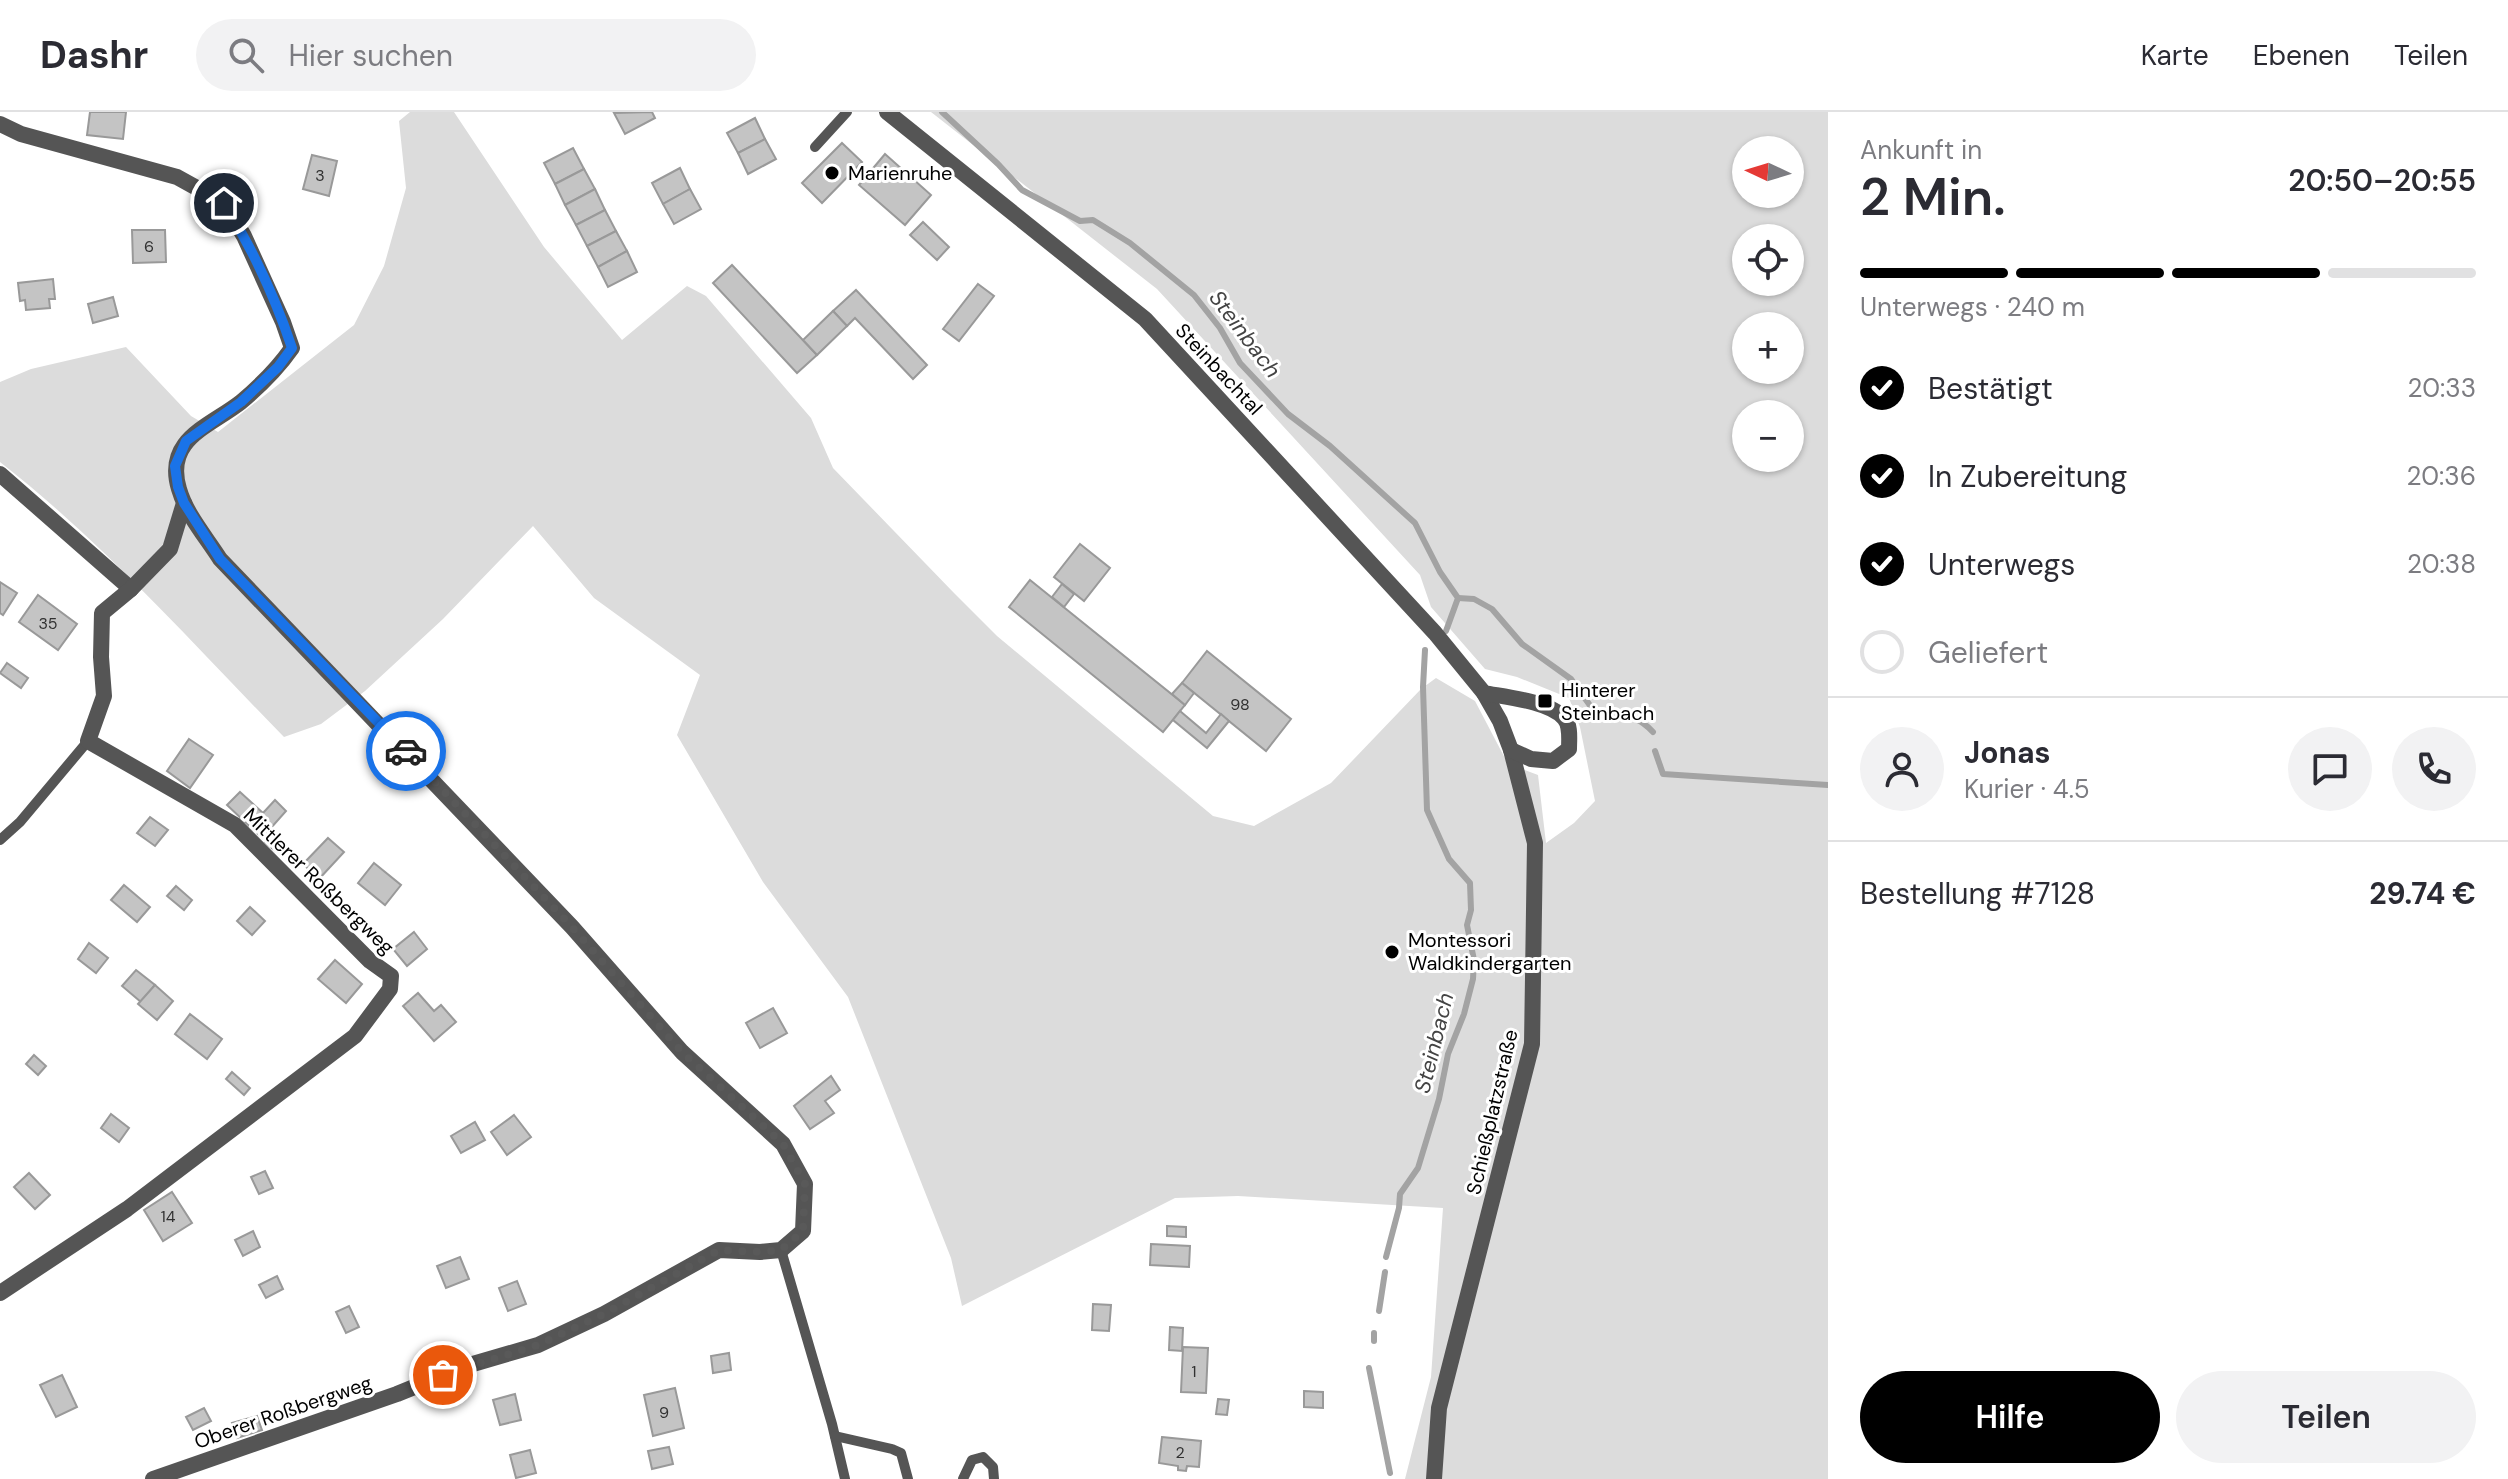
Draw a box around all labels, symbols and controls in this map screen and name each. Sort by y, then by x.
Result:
search box [196,19,756,91]
text: Dashr [40,30,148,80]
icon: search [224,33,268,77]
text: Hier suchen [288,36,453,75]
text: Karte [2141,37,2209,74]
text: Ebenen [2253,37,2350,74]
text: Teilen [2394,37,2468,74]
text: Ankunft in [1860,133,1982,167]
north arrow [1732,136,1804,208]
map controls [1732,136,1804,472]
place label: Marienruhe [848,160,952,186]
text: 20:50–20:55 [2288,161,2476,200]
text: 2 Min. [1860,163,2006,231]
marker: Marienruhe [823,164,841,182]
house number: 3 [315,165,325,186]
pin [190,169,258,237]
icon: home [202,181,246,225]
button: locate [1732,224,1804,296]
house number: 6 [144,236,154,257]
water label: Steinbach [1203,284,1287,384]
text: Unterwegs · 240 m [1860,290,2085,324]
button: + [1732,312,1804,384]
street label: Steinbachtal [1170,318,1268,420]
icon: check [1860,366,1904,410]
text: Bestätigt [1928,369,2053,408]
text: 20:33 [2408,371,2476,405]
button: − [1732,400,1804,472]
icon: check [1860,454,1904,498]
text: In Zubereitung [1928,457,2127,496]
text: 20:36 [2407,459,2476,493]
icon: check [1860,542,1904,586]
text: Unterwegs [1928,545,2075,584]
text: 20:38 [2407,547,2476,581]
house number: 35 [38,613,58,634]
text: Geliefert [1928,633,2048,672]
place label: Hinterer Steinbach [1561,677,1654,726]
marker: Hinterer Steinbach [1536,692,1554,710]
house number: 98 [1230,694,1250,715]
courier [366,711,446,791]
button: person [1860,727,1944,811]
button: chat [2288,727,2372,811]
button: phone [2392,727,2476,811]
icon: car [384,729,428,773]
text: Jonas [1964,733,2051,772]
text: Kurier · 4.5 [1964,772,2090,806]
street label: Mittlerer Roßbergweg [238,802,400,960]
text: Bestellung #7128 [1860,874,2095,913]
text: 29.74 € [2369,874,2476,913]
place label: Montessori Waldkindergarten [1408,927,1572,976]
marker: Montessori Waldkindergarten [1383,943,1401,961]
water label: Steinbach [1408,990,1460,1096]
street label: Schießplatzstraße [1460,1027,1524,1197]
house number: 14 [161,1206,176,1227]
pin [409,1341,477,1409]
icon: bag [421,1353,465,1397]
house number: 1 [1192,1361,1197,1382]
street label: Oberer Roßbergweg [191,1369,375,1455]
button: Hilfe [1860,1371,2160,1463]
button: Teilen [2176,1371,2476,1463]
house number: 9 [659,1402,669,1423]
house number: 2 [1175,1442,1185,1463]

